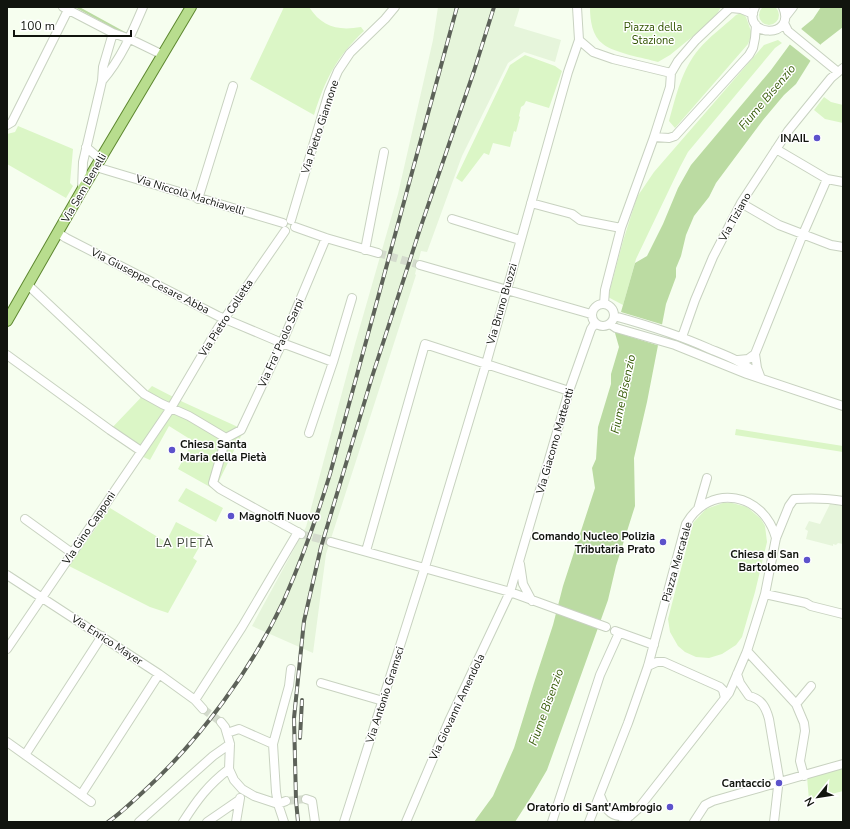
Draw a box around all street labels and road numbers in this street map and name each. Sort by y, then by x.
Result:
street label: Via Pietro Giannone [297,78,342,177]
street label: Via Sem Benelli [57,150,110,226]
street label: Via Niccolò Machiavelli [133,171,246,219]
street label: Via Tiziano [715,190,755,245]
street label: Via Giuseppe Cesare Abba [87,244,212,318]
street label: Via Bruno Buozzi [483,262,521,347]
street label: Via Pietro Colletta [195,276,257,361]
street label: Via Fra' Paolo Sarpi [254,296,307,391]
street label: Via Giacomo Matteotti [532,386,577,497]
street label: Via Gino Capponi [58,488,119,568]
street label: Piazza Mercatale [658,520,696,604]
street label: Via Enrico Mayer [68,611,146,669]
street label: Via Antonio Gramsci [362,645,408,746]
street label: Via Giovanni Amendola [425,651,488,764]

